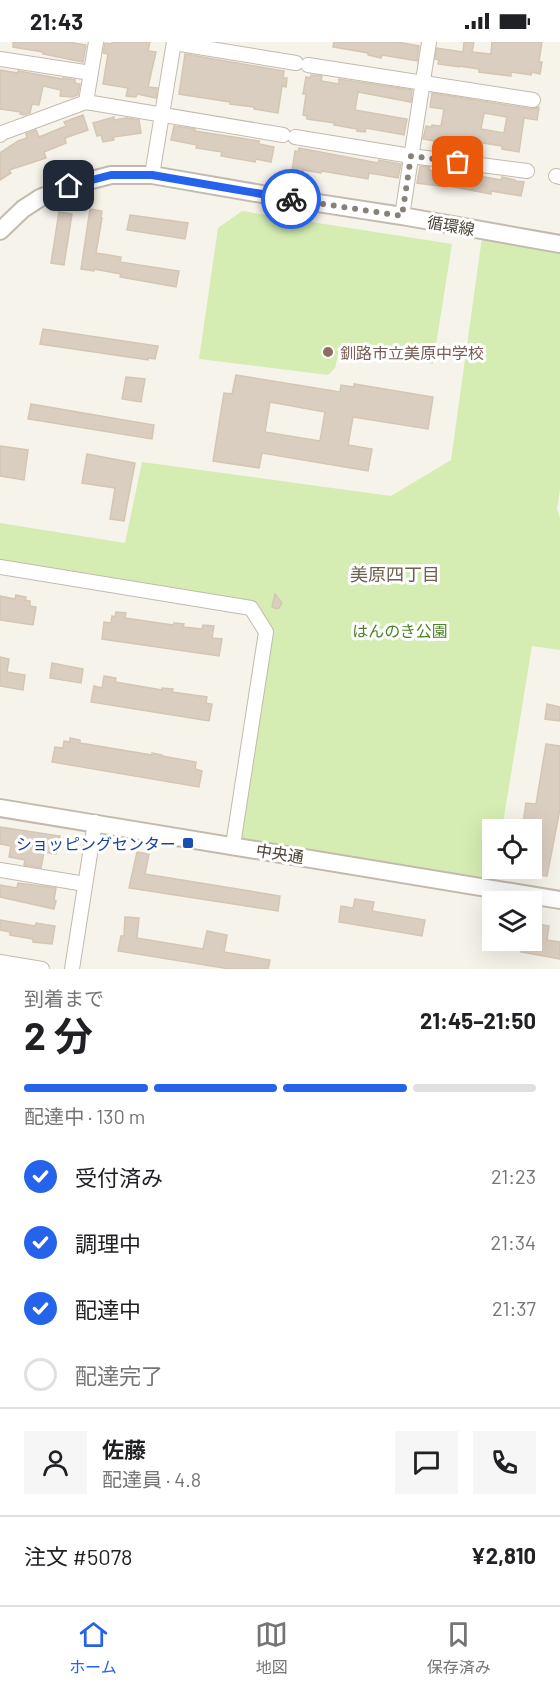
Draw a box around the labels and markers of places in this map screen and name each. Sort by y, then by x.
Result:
pin [432,136,483,187]
pin [43,160,94,211]
place label: 釧路市立美原中学校 [340,343,484,362]
marker: 釧路市立美原中学校 [321,345,335,359]
place label: ショッピングセンター [16,834,176,853]
marker: ショッピングセンター [181,836,195,850]

